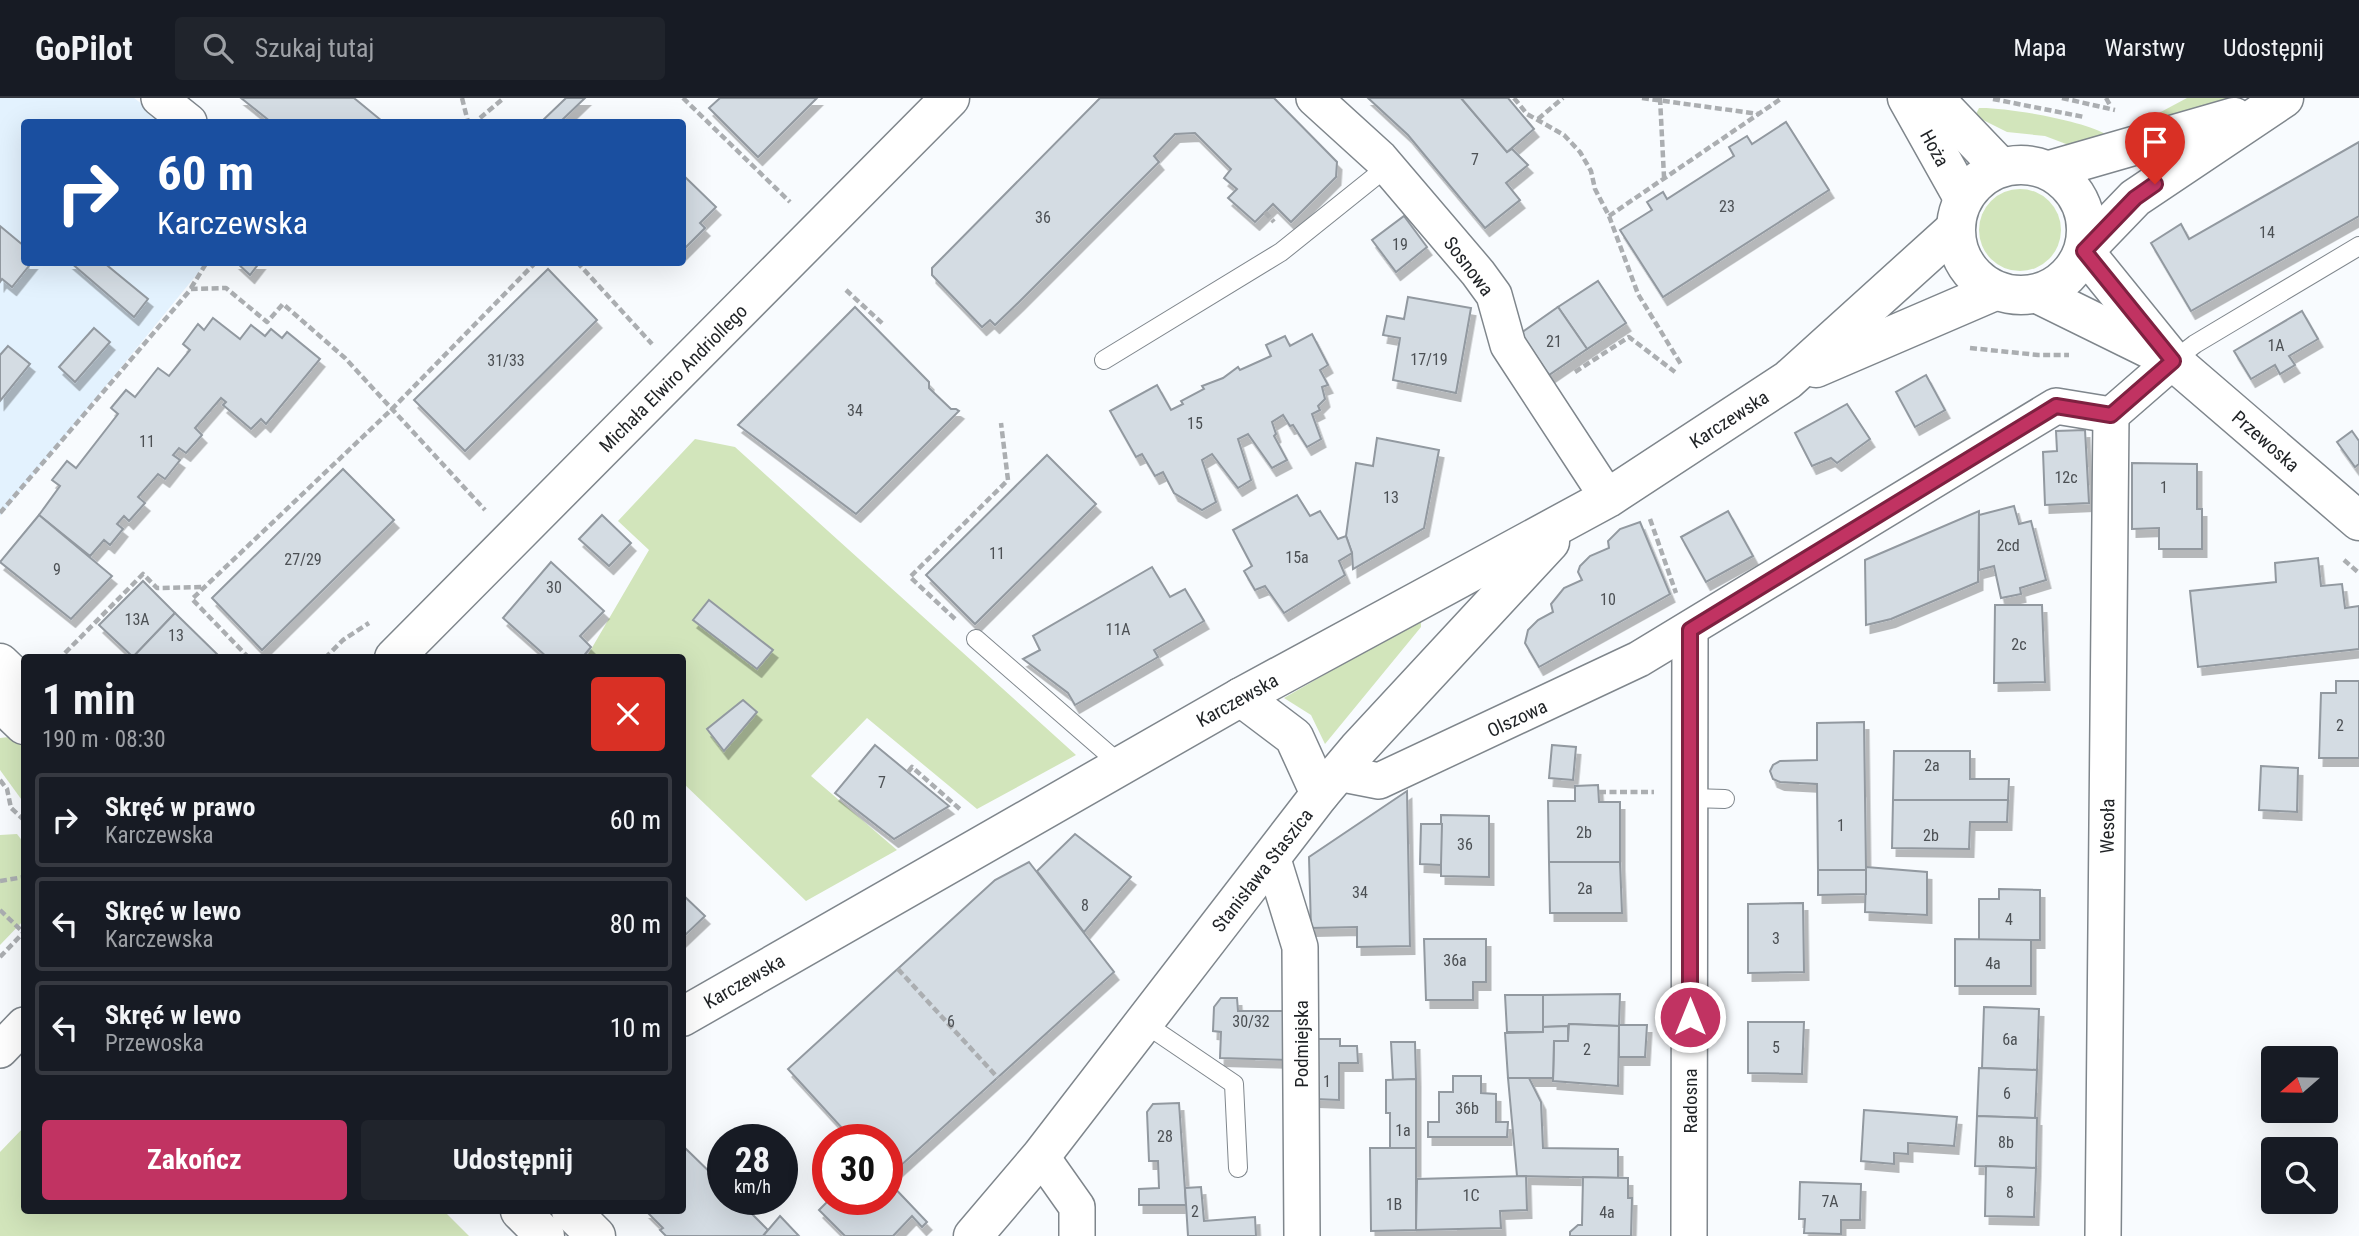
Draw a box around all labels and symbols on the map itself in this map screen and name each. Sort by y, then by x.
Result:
pin [2125,112,2185,184]
street label: Hoża [1915,126,1954,171]
house number: 7 [1471,150,1479,169]
house number: 23 [1719,197,1735,216]
house number: 36 [1035,208,1051,227]
house number: 14 [2259,223,2275,242]
street label: Sosnowa [1439,232,1498,300]
house number: 19 [1392,235,1408,254]
street label: Michała Elwiro Andriollego [595,300,752,457]
house number: 21 [1546,332,1562,351]
house number: 1A [2267,336,2285,355]
house number: 17/19 [1410,350,1448,369]
house number: 31/33 [487,351,525,370]
street label: Karczewska [1685,385,1773,453]
house number: 34 [847,401,863,420]
street label: Przewoska [2227,406,2304,477]
house number: 15 [1187,414,1203,433]
house number: 11 [139,432,155,451]
house number: 12c [2054,468,2078,487]
house number: 1 [2160,478,2168,497]
house number: 13 [1383,488,1399,507]
house number: 2cd [1996,536,2020,555]
house number: 11 [989,544,1005,563]
house number: 15a [1285,548,1309,567]
house number: 27/29 [284,550,322,569]
house number: 9 [53,560,61,579]
house number: 30 [546,578,562,597]
house number: 10 [1600,590,1616,609]
house number: 13A [124,610,150,629]
house number: 11A [1105,620,1131,639]
house number: 13 [168,626,184,645]
house number: 2c [2011,635,2027,654]
street label: Karczewska [1192,669,1282,732]
street label: Olszowa [1484,695,1551,742]
house number: 2 [2336,716,2344,735]
house number: 2a [1924,756,1940,775]
house number: 7 [878,773,886,792]
street label: Wesoła [2096,798,2119,854]
street label: Stanisława Staszica [1207,804,1318,937]
house number: 1 [1837,816,1845,835]
house number: 2b [1576,823,1592,842]
house number: 2b [1923,826,1939,845]
house number: 36 [1457,835,1473,854]
house number: 2a [1577,879,1593,898]
house number: 34 [1352,883,1368,902]
house number: 8 [1081,896,1089,915]
house number: 4 [2005,910,2013,929]
house number: 3 [1772,929,1780,948]
street label: Karczewska [700,949,789,1014]
house number: 36a [1443,951,1467,970]
house number: 4a [1985,954,2001,973]
position arrow [1653,980,1727,1054]
street label: Podmiejska [1290,1000,1313,1088]
house number: 6 [947,1012,955,1031]
house number: 30/32 [1232,1012,1270,1031]
house number: 6a [2002,1030,2018,1049]
house number: 5 [1772,1038,1780,1057]
house number: 2 [1583,1040,1591,1059]
north arrow [2261,1046,2338,1124]
street label: Radosna [1679,1068,1702,1134]
house number: 1 [1323,1072,1331,1091]
house number: 6 [2003,1084,2011,1103]
house number: 36b [1455,1099,1479,1118]
house number: 1a [1395,1121,1411,1140]
speed limit sign: 30 [812,1124,903,1215]
house number: 28 [1157,1127,1173,1146]
house number: 8b [1998,1133,2014,1152]
house number: 8 [2006,1183,2014,1202]
house number: 1C [1463,1186,1479,1205]
house number: 7A [1821,1192,1839,1211]
house number: 1B [1386,1195,1402,1214]
house number: 2 [1191,1202,1199,1221]
house number: 4a [1599,1203,1615,1222]

